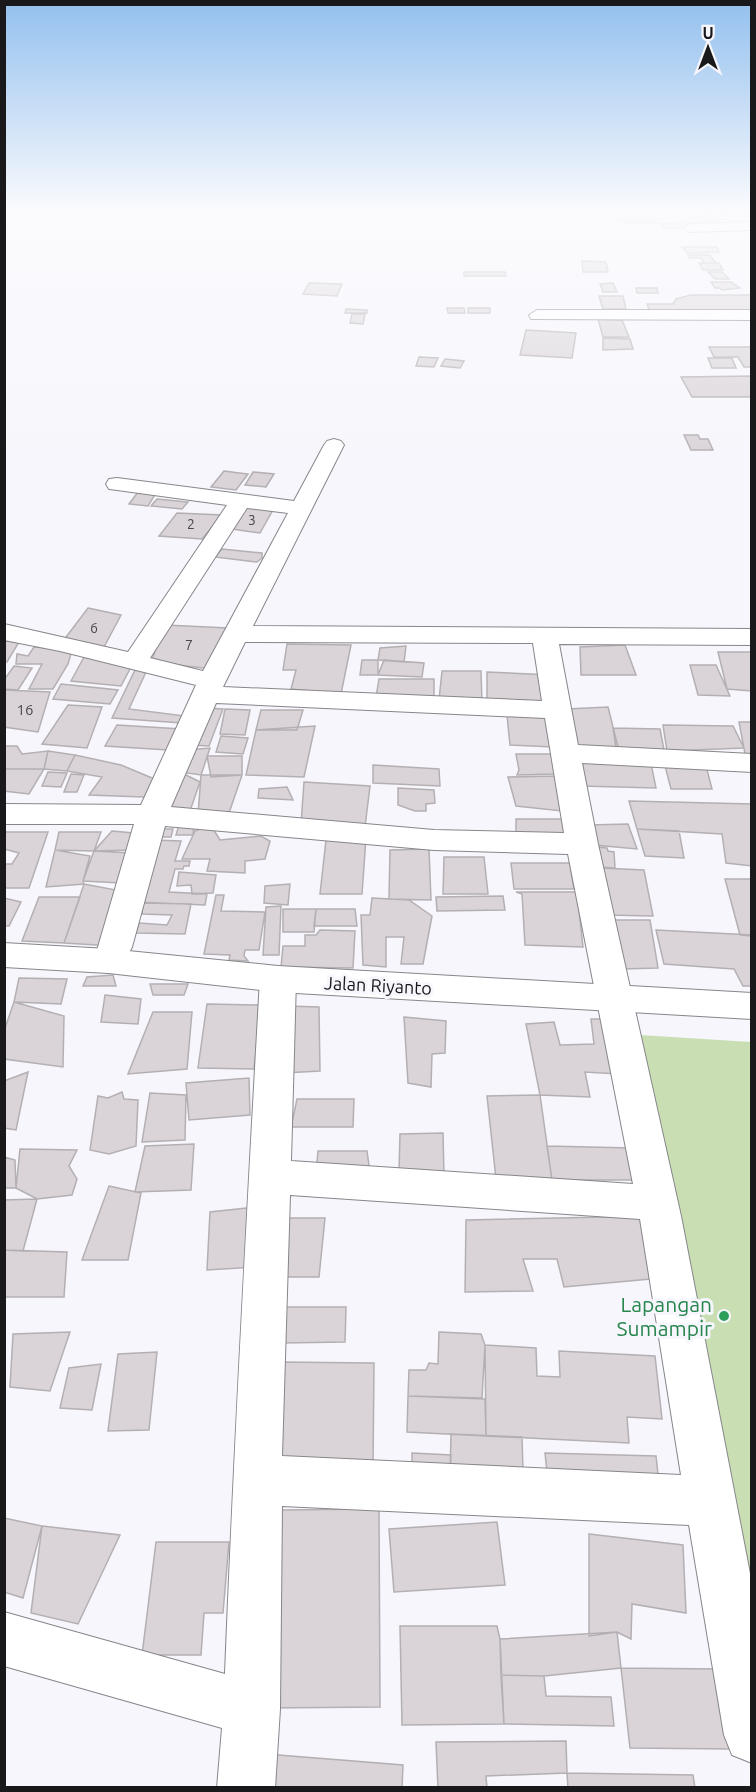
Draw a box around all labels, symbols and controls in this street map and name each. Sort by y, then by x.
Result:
north arrow [678,18,738,78]
text: U [702,24,714,42]
house number: 3 [248,512,256,528]
house number: 2 [187,516,195,532]
house number: 6 [90,620,98,636]
house number: 7 [185,637,193,653]
house number: 16 [17,701,33,718]
street label: Jalan Riyanto [324,972,432,998]
place label: Lapangan Sumampir [617,1292,712,1340]
marker: Lapangan Sumampir [717,1309,731,1323]

